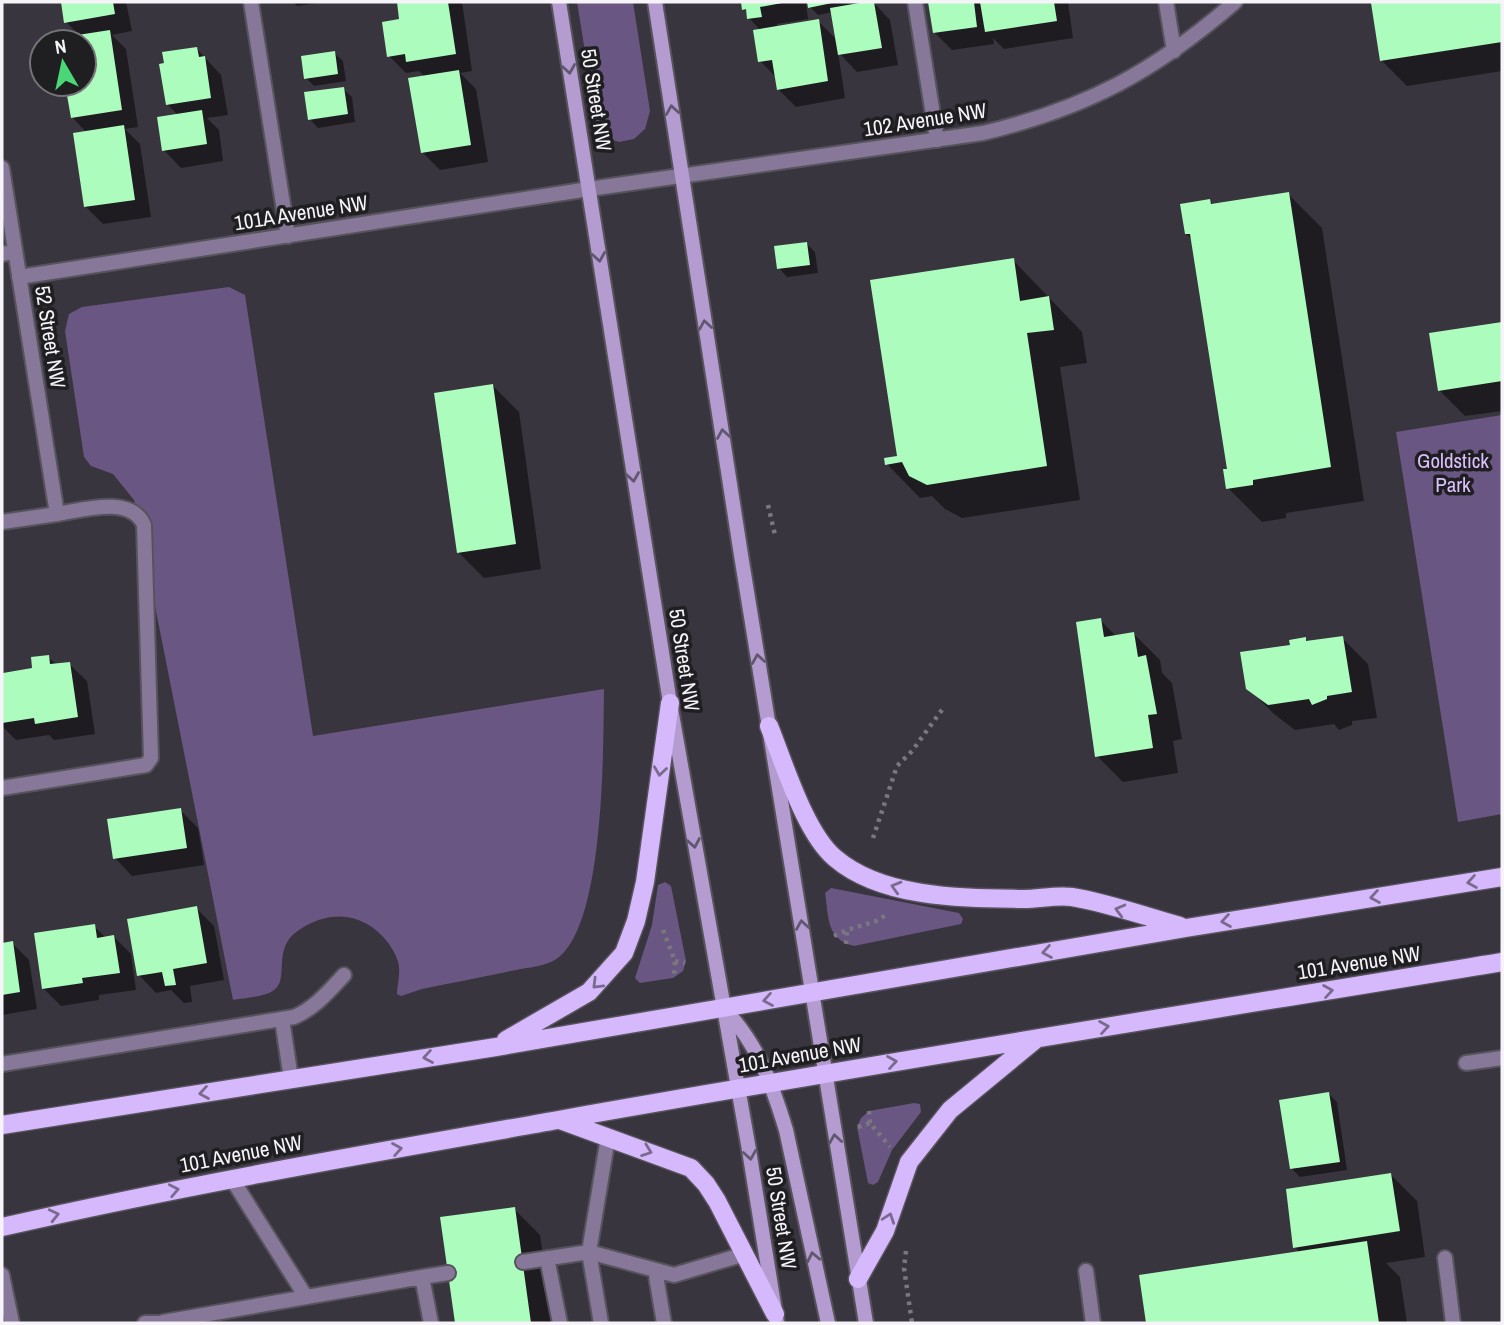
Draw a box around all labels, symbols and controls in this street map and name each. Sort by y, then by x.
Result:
north arrow [28,28,98,98]
text: N [53,32,68,60]
street label: 50 Street NW [574,47,619,154]
one-way arrow [561,63,576,75]
street label: 102 Avenue NW [861,95,989,144]
one-way arrow [665,104,680,116]
street label: 101A Avenue NW [232,188,370,237]
one-way arrow [591,251,606,263]
street label: 52 Street NW [28,284,73,391]
one-way arrow [698,319,713,331]
one-way arrow [716,428,731,440]
park label: Goldstick Park [1417,446,1489,499]
one-way arrow [626,471,641,483]
street label: 50 Street NW [662,607,707,714]
one-way arrow [751,653,766,664]
one-way arrow [653,765,668,777]
one-way arrow [686,837,701,849]
one-way arrow [1466,874,1478,889]
one-way arrow [890,880,902,895]
one-way arrow [1369,889,1381,904]
one-way arrow [1115,904,1127,918]
one-way arrow [1220,913,1232,928]
one-way arrow [795,919,810,931]
street label: 101 Avenue NW [1295,938,1423,987]
one-way arrow [1041,944,1053,959]
one-way arrow [592,975,605,988]
one-way arrow [1322,984,1334,999]
one-way arrow [762,992,774,1007]
one-way arrow [1098,1020,1110,1035]
street label: 101 Avenue NW [736,1029,864,1080]
one-way arrow [422,1049,434,1064]
one-way arrow [886,1055,898,1070]
one-way arrow [198,1085,210,1100]
street label: 101 Avenue NW [177,1127,305,1180]
one-way arrow [828,1133,843,1145]
one-way arrow [391,1142,403,1157]
one-way arrow [641,1143,653,1157]
one-way arrow [742,1149,757,1161]
street label: 50 Street NW [759,1165,804,1272]
one-way arrow [168,1184,180,1199]
one-way arrow [48,1209,60,1224]
one-way arrow [881,1213,895,1225]
one-way arrow [807,1251,822,1263]

